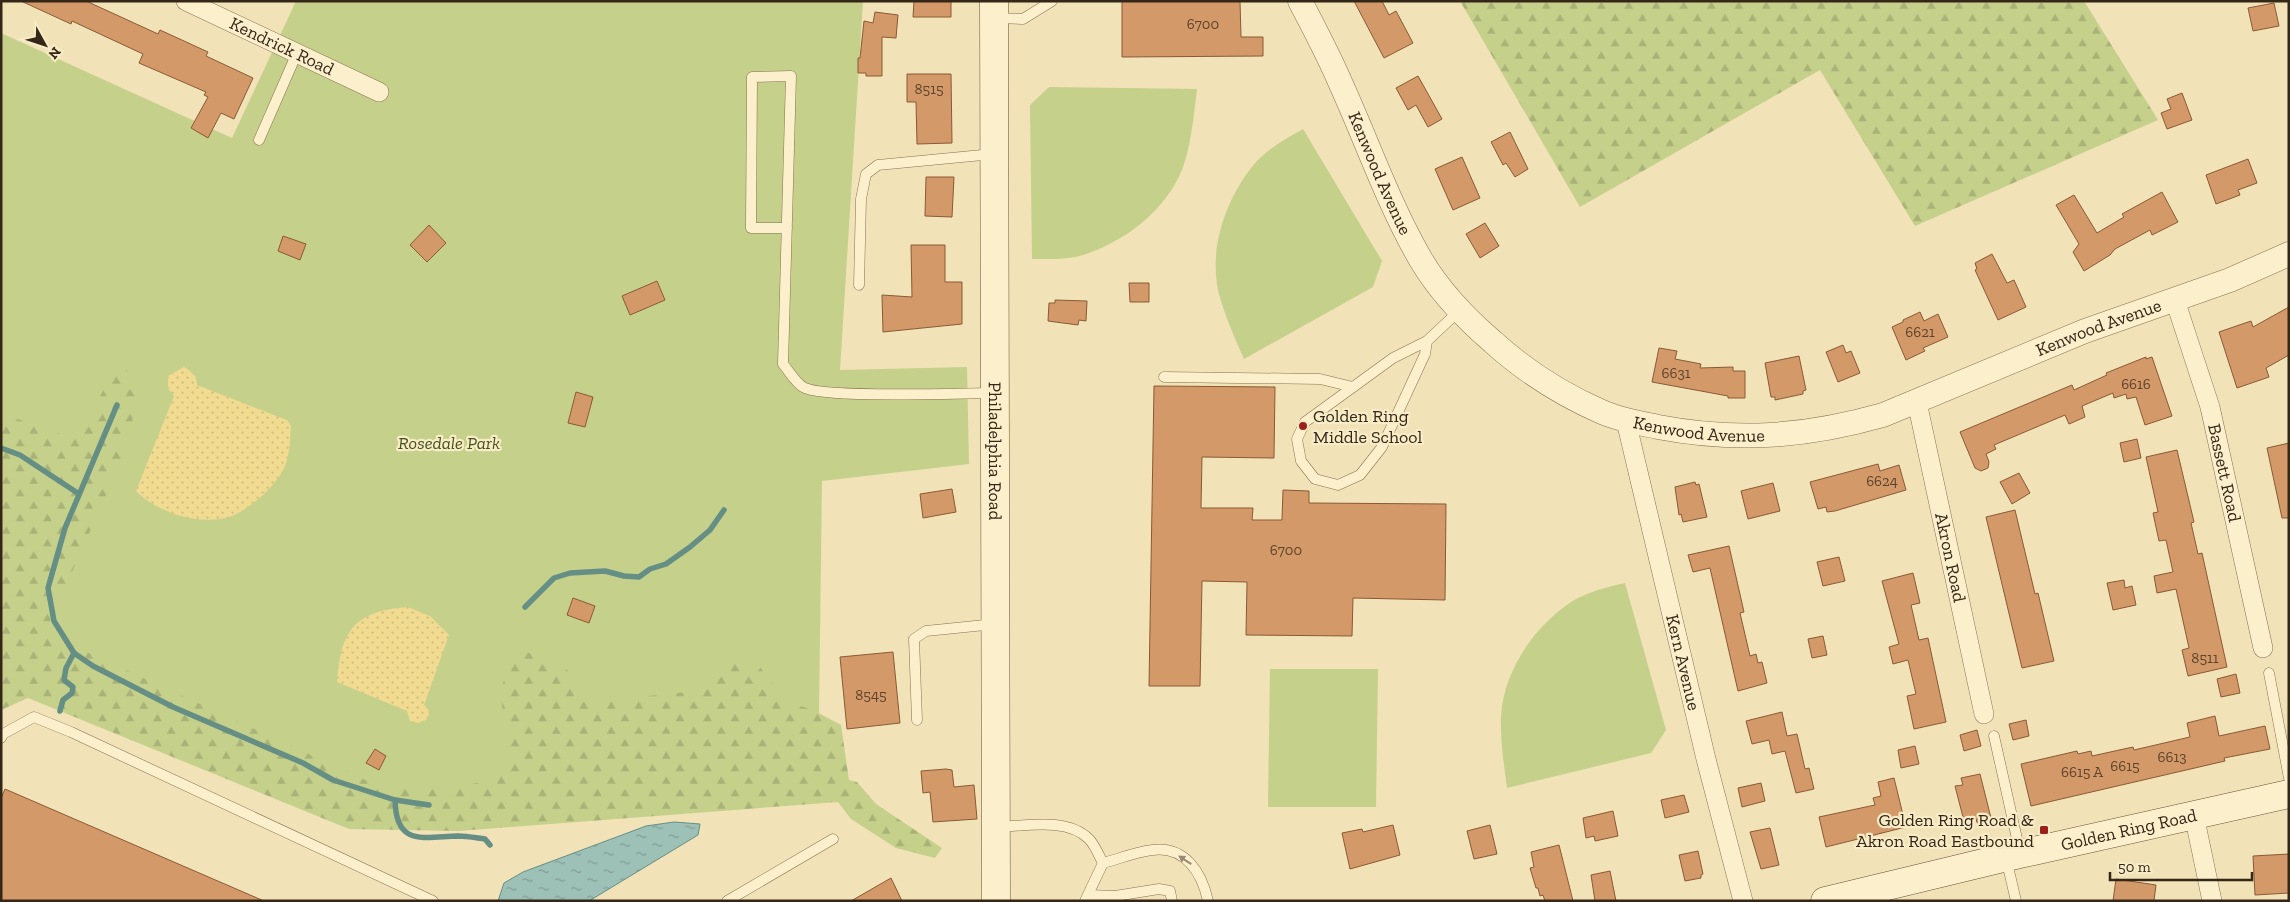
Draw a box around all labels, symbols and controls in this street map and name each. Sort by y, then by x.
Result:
street label: Kendrick Road [226,12,338,80]
house number: 6700 [1187,15,1219,33]
north arrow [20,20,70,70]
text: N [44,43,65,63]
house number: 8515 [914,80,944,98]
street label: Kenwood Avenue [1343,108,1417,239]
street label: Kenwood Avenue [2033,294,2164,361]
house number: 6621 [1905,323,1935,341]
house number: 6631 [1661,364,1691,382]
house number: 6616 [2121,375,2151,393]
street label: Philadelphia Road [984,382,1006,520]
place label: Golden Ring Middle School [1313,405,1422,448]
street label: Kenwood Avenue [1631,411,1765,447]
marker: Golden Ring Middle School [1297,420,1309,432]
street label: Bassett Road [2203,422,2246,524]
park label: Rosedale Park [398,432,500,454]
house number: 6624 [1866,472,1898,490]
street label: Akron Road [1930,511,1971,604]
house number: 6700 [1270,541,1302,559]
street label: Kern Avenue [1661,612,1705,713]
house number: 8511 [2191,649,2219,667]
house number: 8545 [855,686,887,704]
house number: 6613 [2157,748,2187,766]
house number: 6615 [2110,757,2140,775]
house number: 6615 A [2061,763,2103,781]
street label: Golden Ring Road [2059,804,2199,856]
place label: Golden Ring Road & Akron Road Eastbound [1856,809,2034,852]
marker: Golden Ring Road & Akron Road Eastbound [2038,824,2050,836]
scale bar [2110,850,2252,882]
one-way arrow [1179,855,1192,865]
text: 50 m [2118,858,2151,876]

